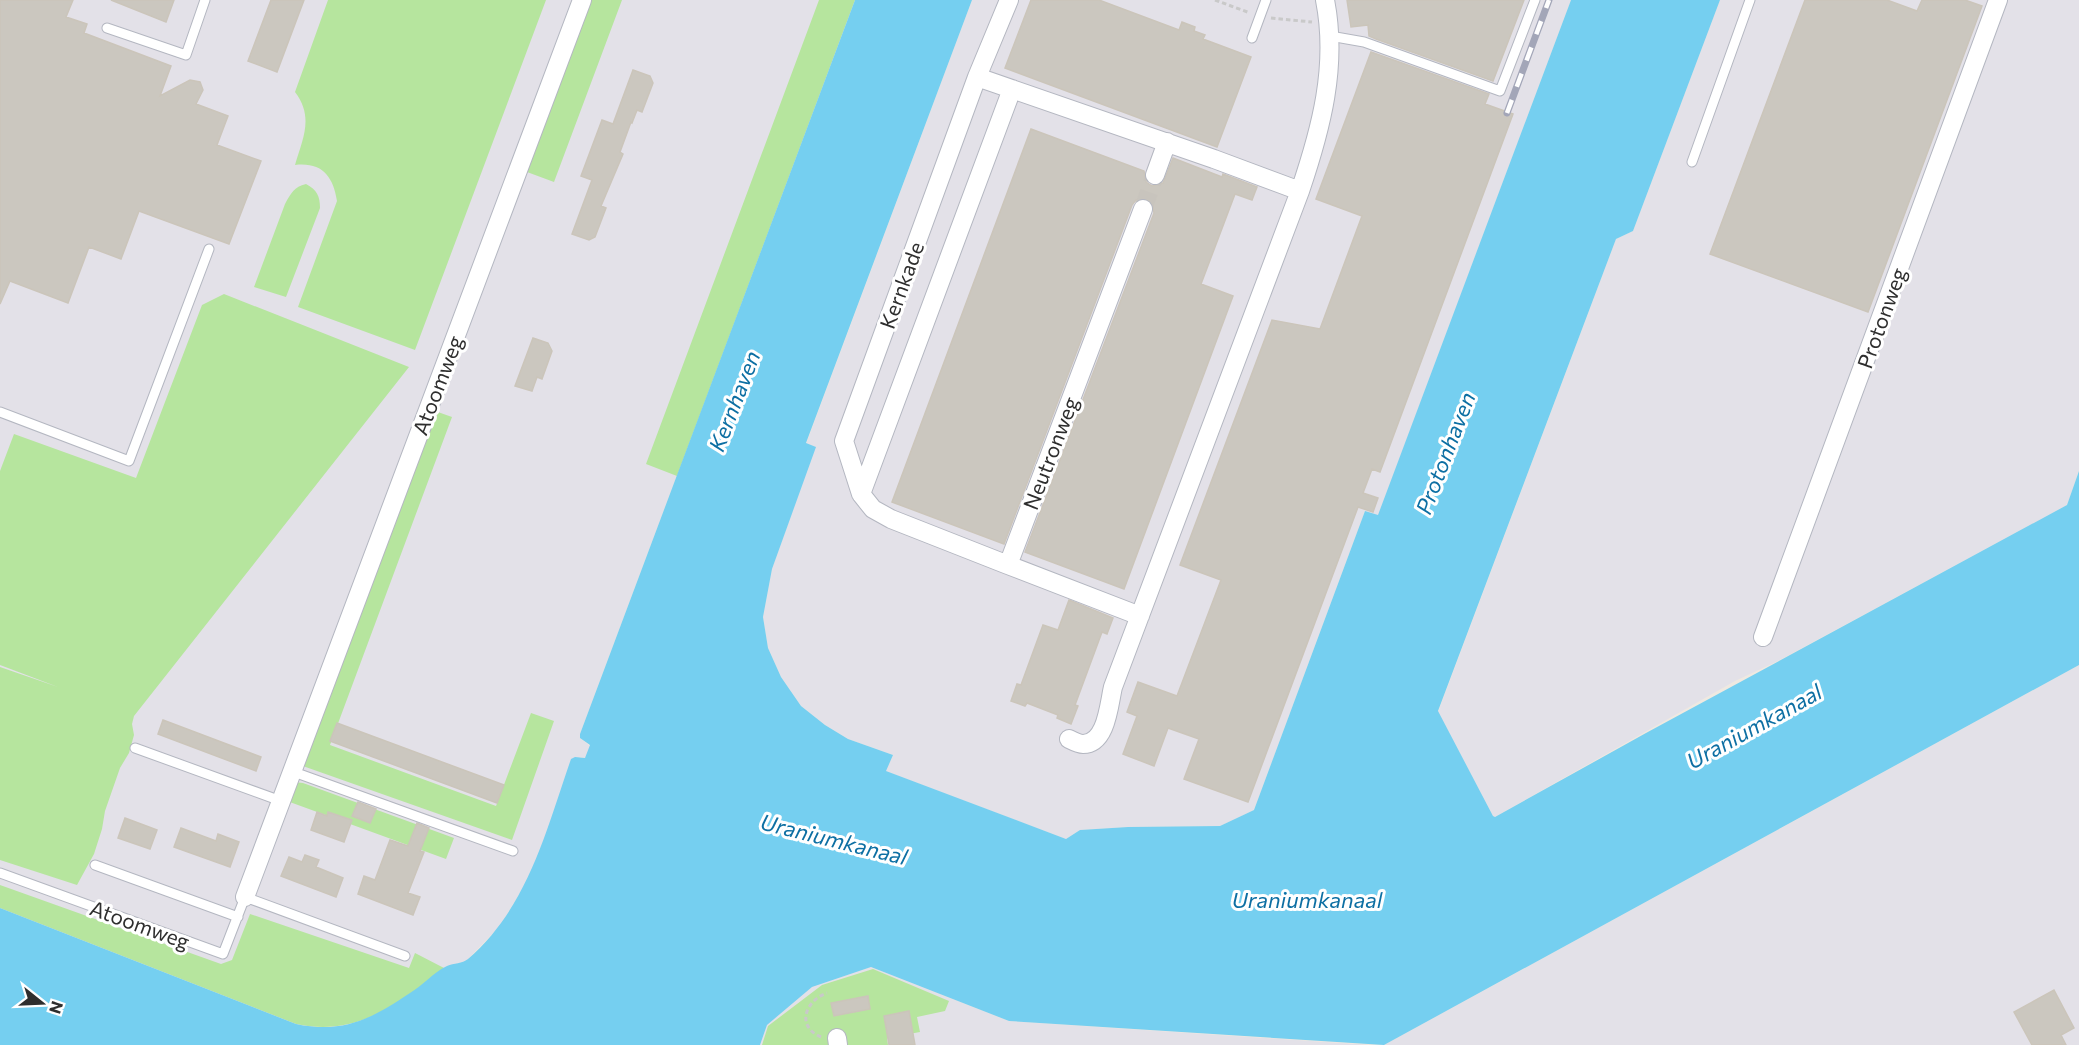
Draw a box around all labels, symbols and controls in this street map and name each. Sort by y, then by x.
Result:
street label: Kernkade [874,238,928,332]
street label: Protonweg [1851,264,1911,372]
street label: Atoomweg [407,332,467,438]
water label: Kernhaven [702,347,766,455]
water label: Protonhaven [1409,388,1481,518]
street label: Neutronweg [1017,393,1083,513]
water label: Uraniumkanaal [1682,678,1827,774]
water label: Uraniumkanaal [758,808,911,870]
water label: Uraniumkanaal [1232,886,1383,913]
street label: Atoomweg [87,894,193,954]
north arrow [12,973,72,1033]
text: N [46,999,68,1016]

